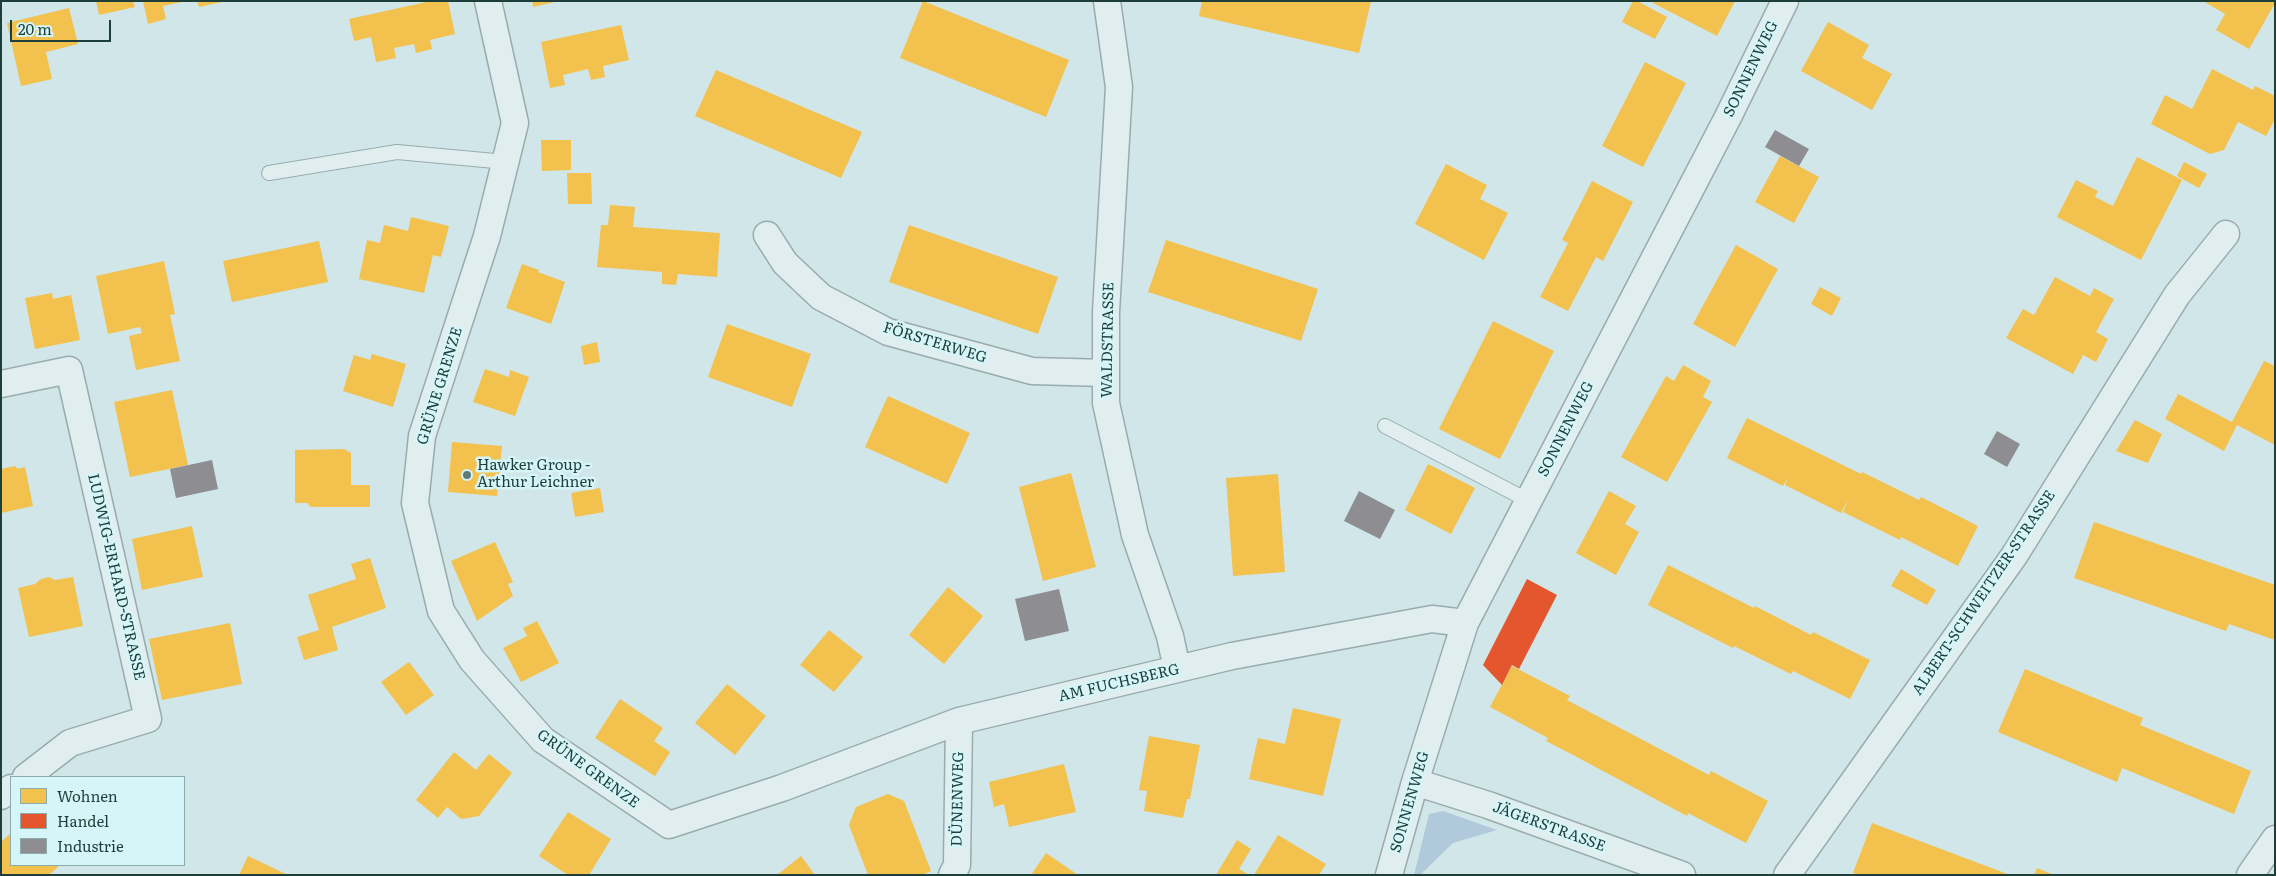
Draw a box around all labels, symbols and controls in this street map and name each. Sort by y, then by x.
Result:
scale bar [12,10,114,42]
text: 20 m [18,17,52,40]
street label: SONNENWEG [1720,18,1782,120]
street label: WALDSTRASSE [1098,282,1118,398]
street label: FÖRSTERWEG [881,319,989,367]
street label: GRÜNE GRENZE [414,325,466,447]
street label: SONNENWEG [1534,378,1598,480]
place label: Hawker Group - Arthur Leichner [477,457,594,492]
marker: Hawker Group - Arthur Leichner [461,469,473,481]
street label: LUDWIG-ERHARD-STRASSE [83,472,149,682]
street label: ALBERT-SCHWEITZER-STRASSE [1909,487,2059,699]
street label: AM FUCHSBERG [1057,660,1181,706]
street label: GRÜNE GRENZE [533,726,643,812]
street label: SONNENWEG [1387,749,1433,855]
street label: DÜNENWEG [948,751,968,847]
legend [10,776,185,866]
text: Wohnen [57,784,118,807]
street label: JÄGERSTRASSE [1490,798,1608,856]
text: Handel [57,809,109,832]
text: Industrie [57,834,124,857]

